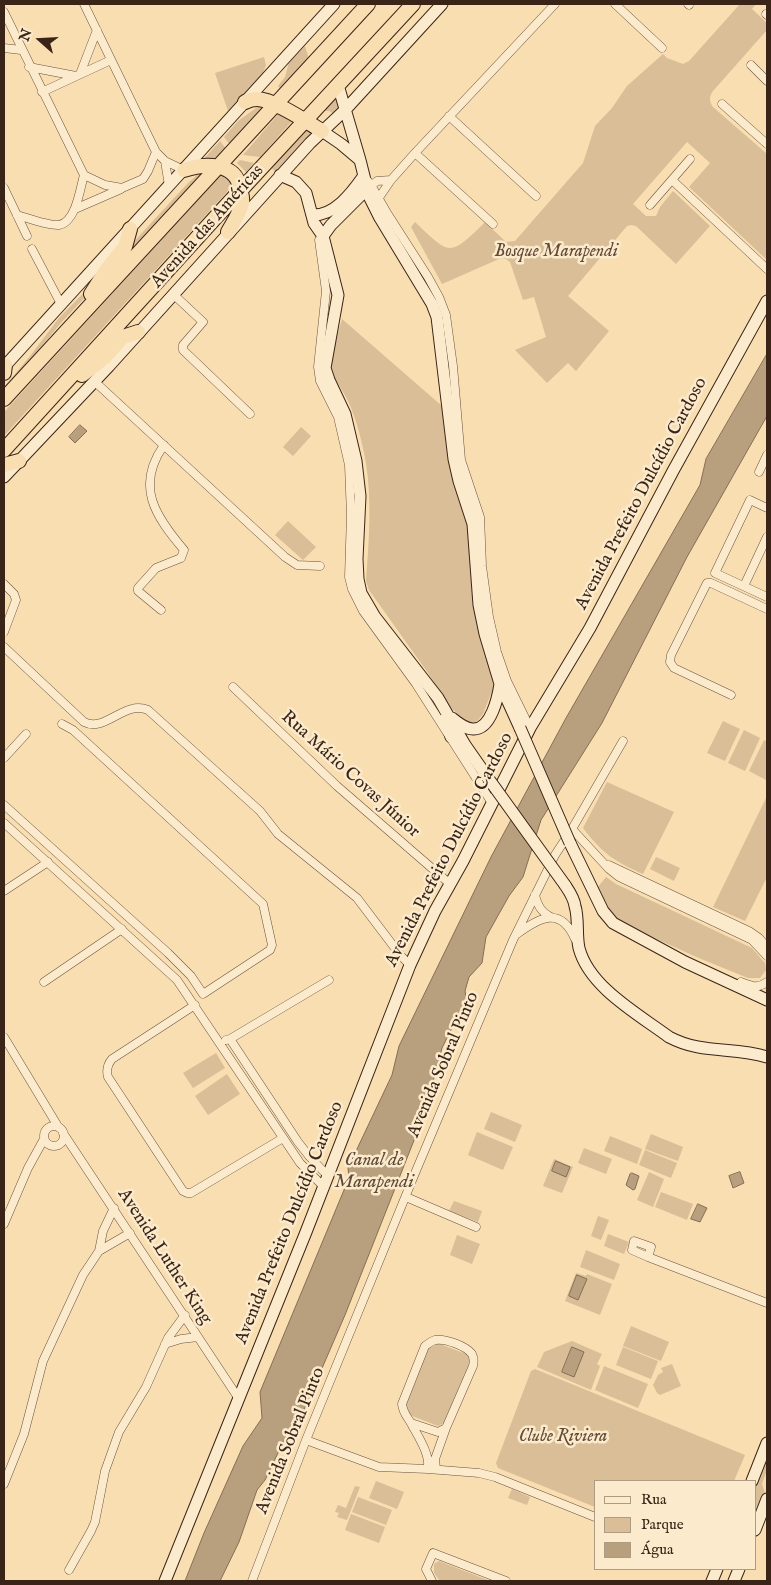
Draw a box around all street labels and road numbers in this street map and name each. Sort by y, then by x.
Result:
street label: Avenida das Américas [147,161,269,293]
street label: Avenida Prefeito Dulcídio Cardoso [571,374,713,614]
street label: Rua Mário Covas Júnior [276,707,424,843]
street label: Avenida Prefeito Dulcídio Cardoso [381,729,519,971]
street label: Avenida Sobral Pinto [404,989,484,1141]
street label: Avenida Prefeito Dulcídio Cardoso [231,1099,349,1347]
street label: Avenida Luther King [112,1185,216,1329]
street label: Avenida Sobral Pinto [252,1365,330,1517]

